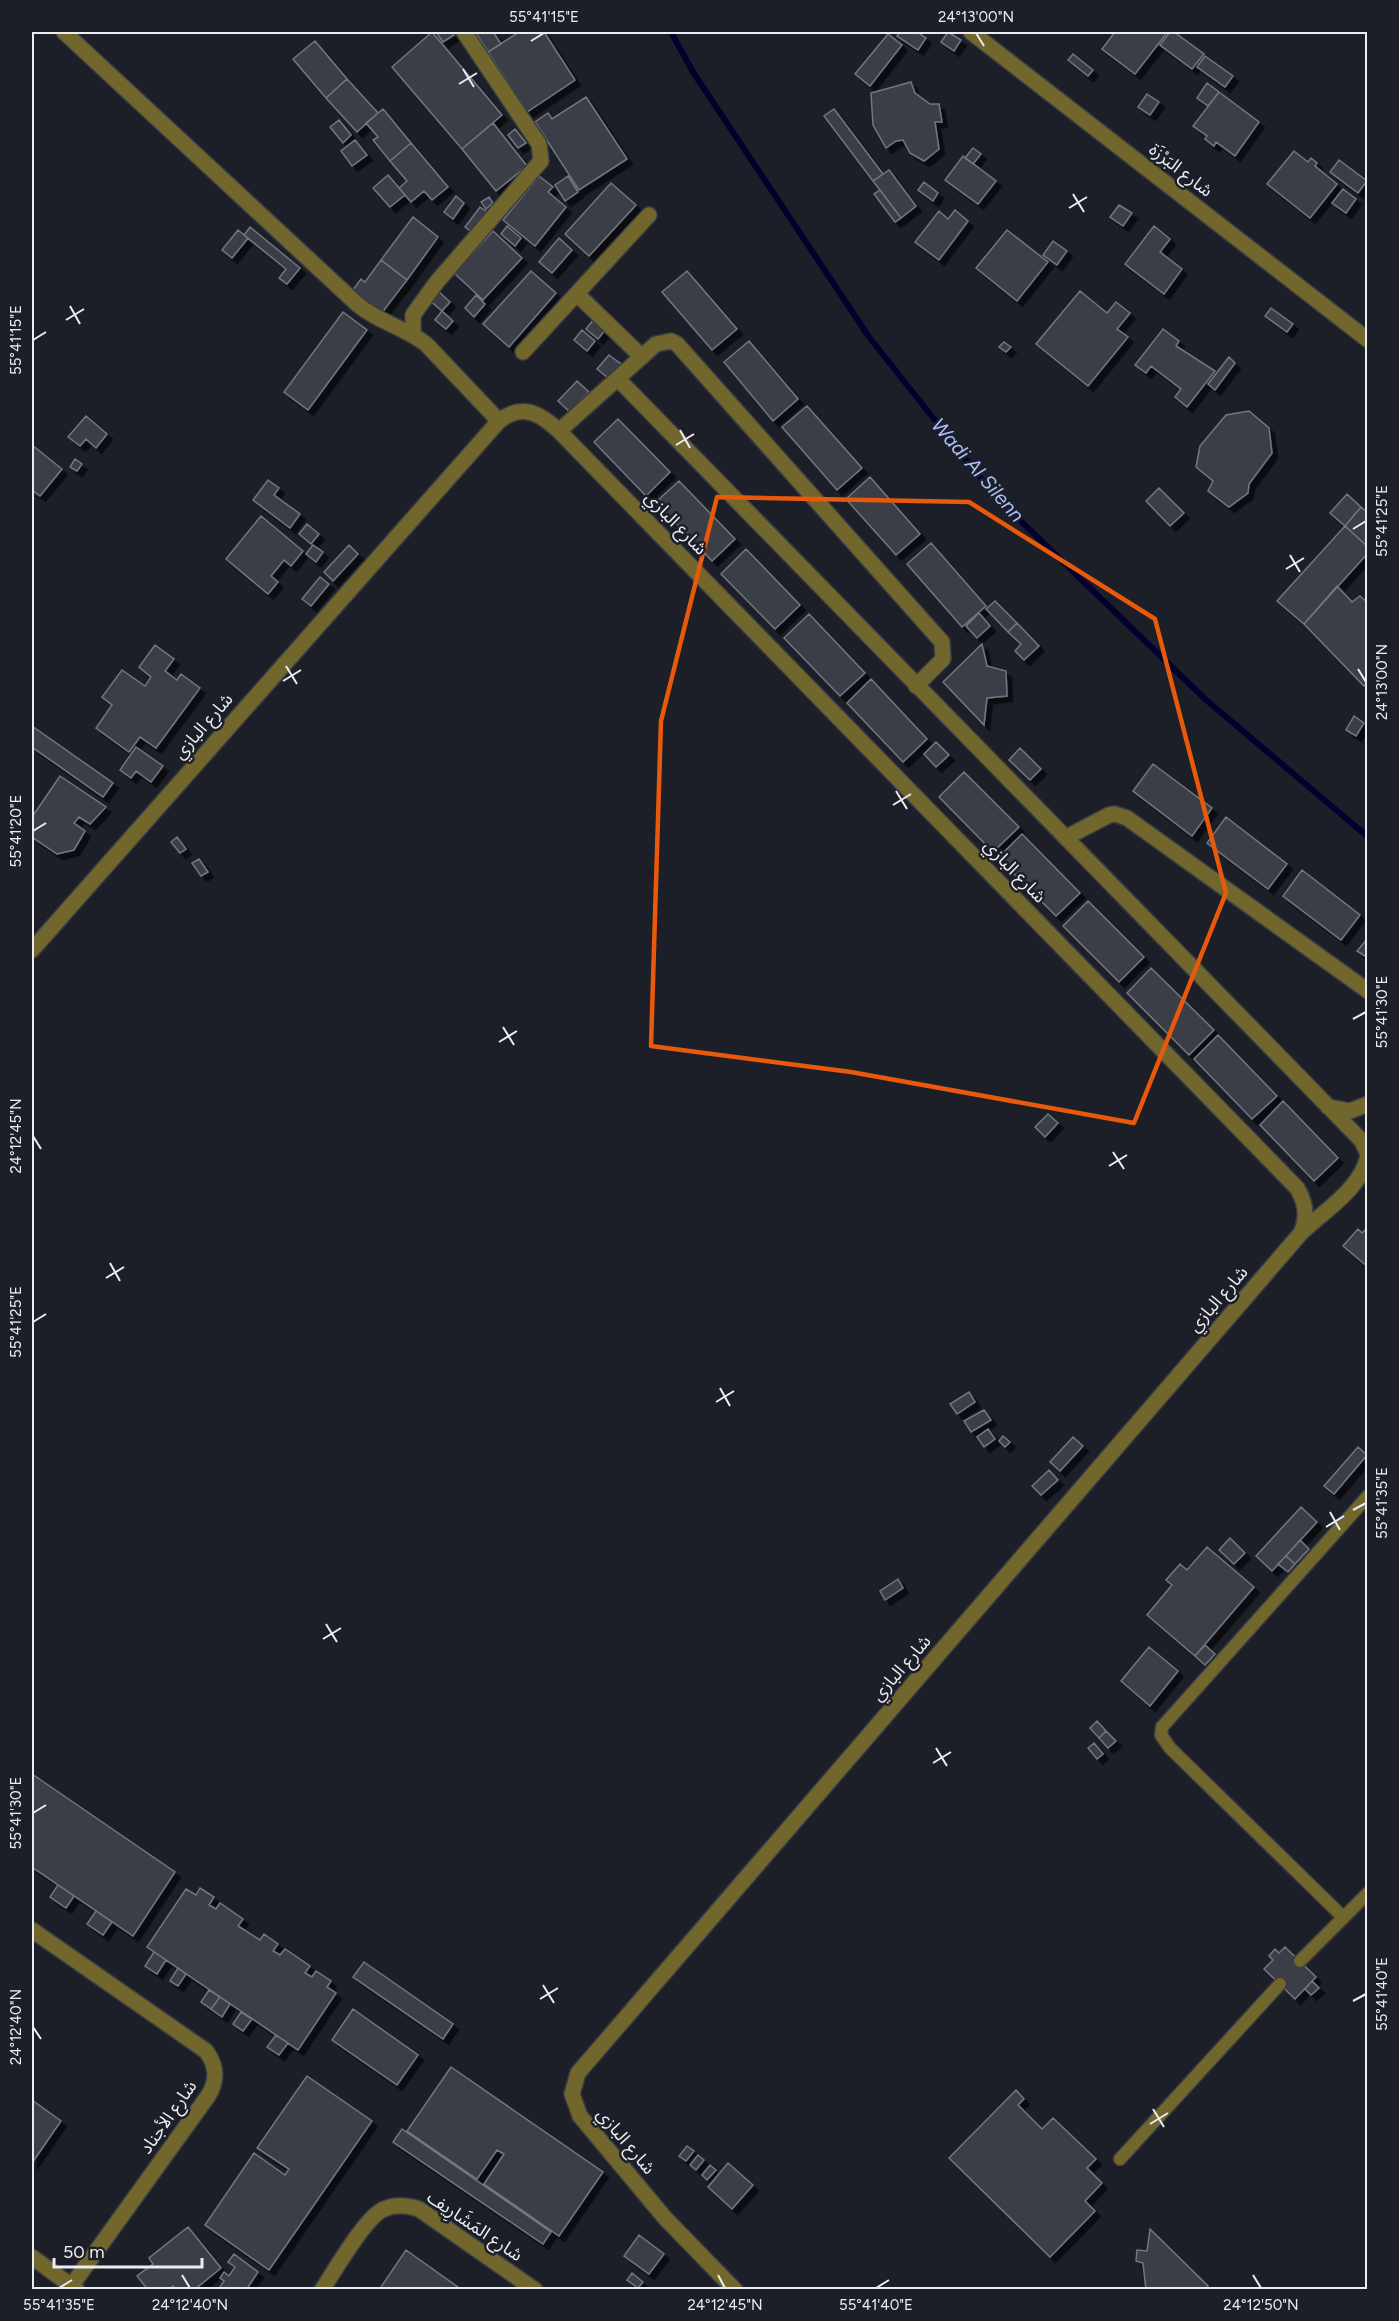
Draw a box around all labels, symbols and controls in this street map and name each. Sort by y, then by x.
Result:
text: 55°41'15"E [509,8,579,26]
text: 24°13'00"N [938,8,1014,26]
street label: شارع البَرْزَة [1143,138,1217,204]
text: 55°41'15"E [7,305,25,375]
water label: Wadi Al Silenn [927,413,1029,527]
text: 55°41'25"E [1373,485,1391,557]
street label: شارع البازي [638,487,712,562]
text: 24°13'00"N [1373,644,1391,720]
street label: شارع البازي [168,689,240,765]
text: 55°41'20"E [7,795,25,867]
street label: شارع البازي [977,835,1051,910]
text: 55°41'30"E [1373,976,1391,1048]
text: 24°12'45"N [7,1098,25,1174]
street label: شارع البازي [1183,1262,1255,1338]
text: 55°41'25"E [7,1286,25,1358]
text: 55°41'35"E [1373,1467,1391,1539]
street label: شارع البازي [866,1631,938,1707]
text: 55°41'30"E [7,1777,25,1849]
text: 55°41'40"E [1373,1957,1391,2031]
text: 24°12'40"N [7,1989,25,2065]
street label: شارع الأجناد [135,2076,204,2160]
street label: شارع البازي [589,2103,660,2181]
street label: شارع المَشَارِيف [421,2186,527,2269]
scale bar [54,2231,202,2269]
text: 50 m [63,2241,105,2263]
text: 55°41'35"E [23,2296,95,2314]
text: 24°12'40"N [152,2296,228,2314]
text: 24°12'45"N [687,2296,763,2314]
text: 55°41'40"E [839,2296,913,2314]
text: 24°12'50"N [1223,2296,1299,2314]

